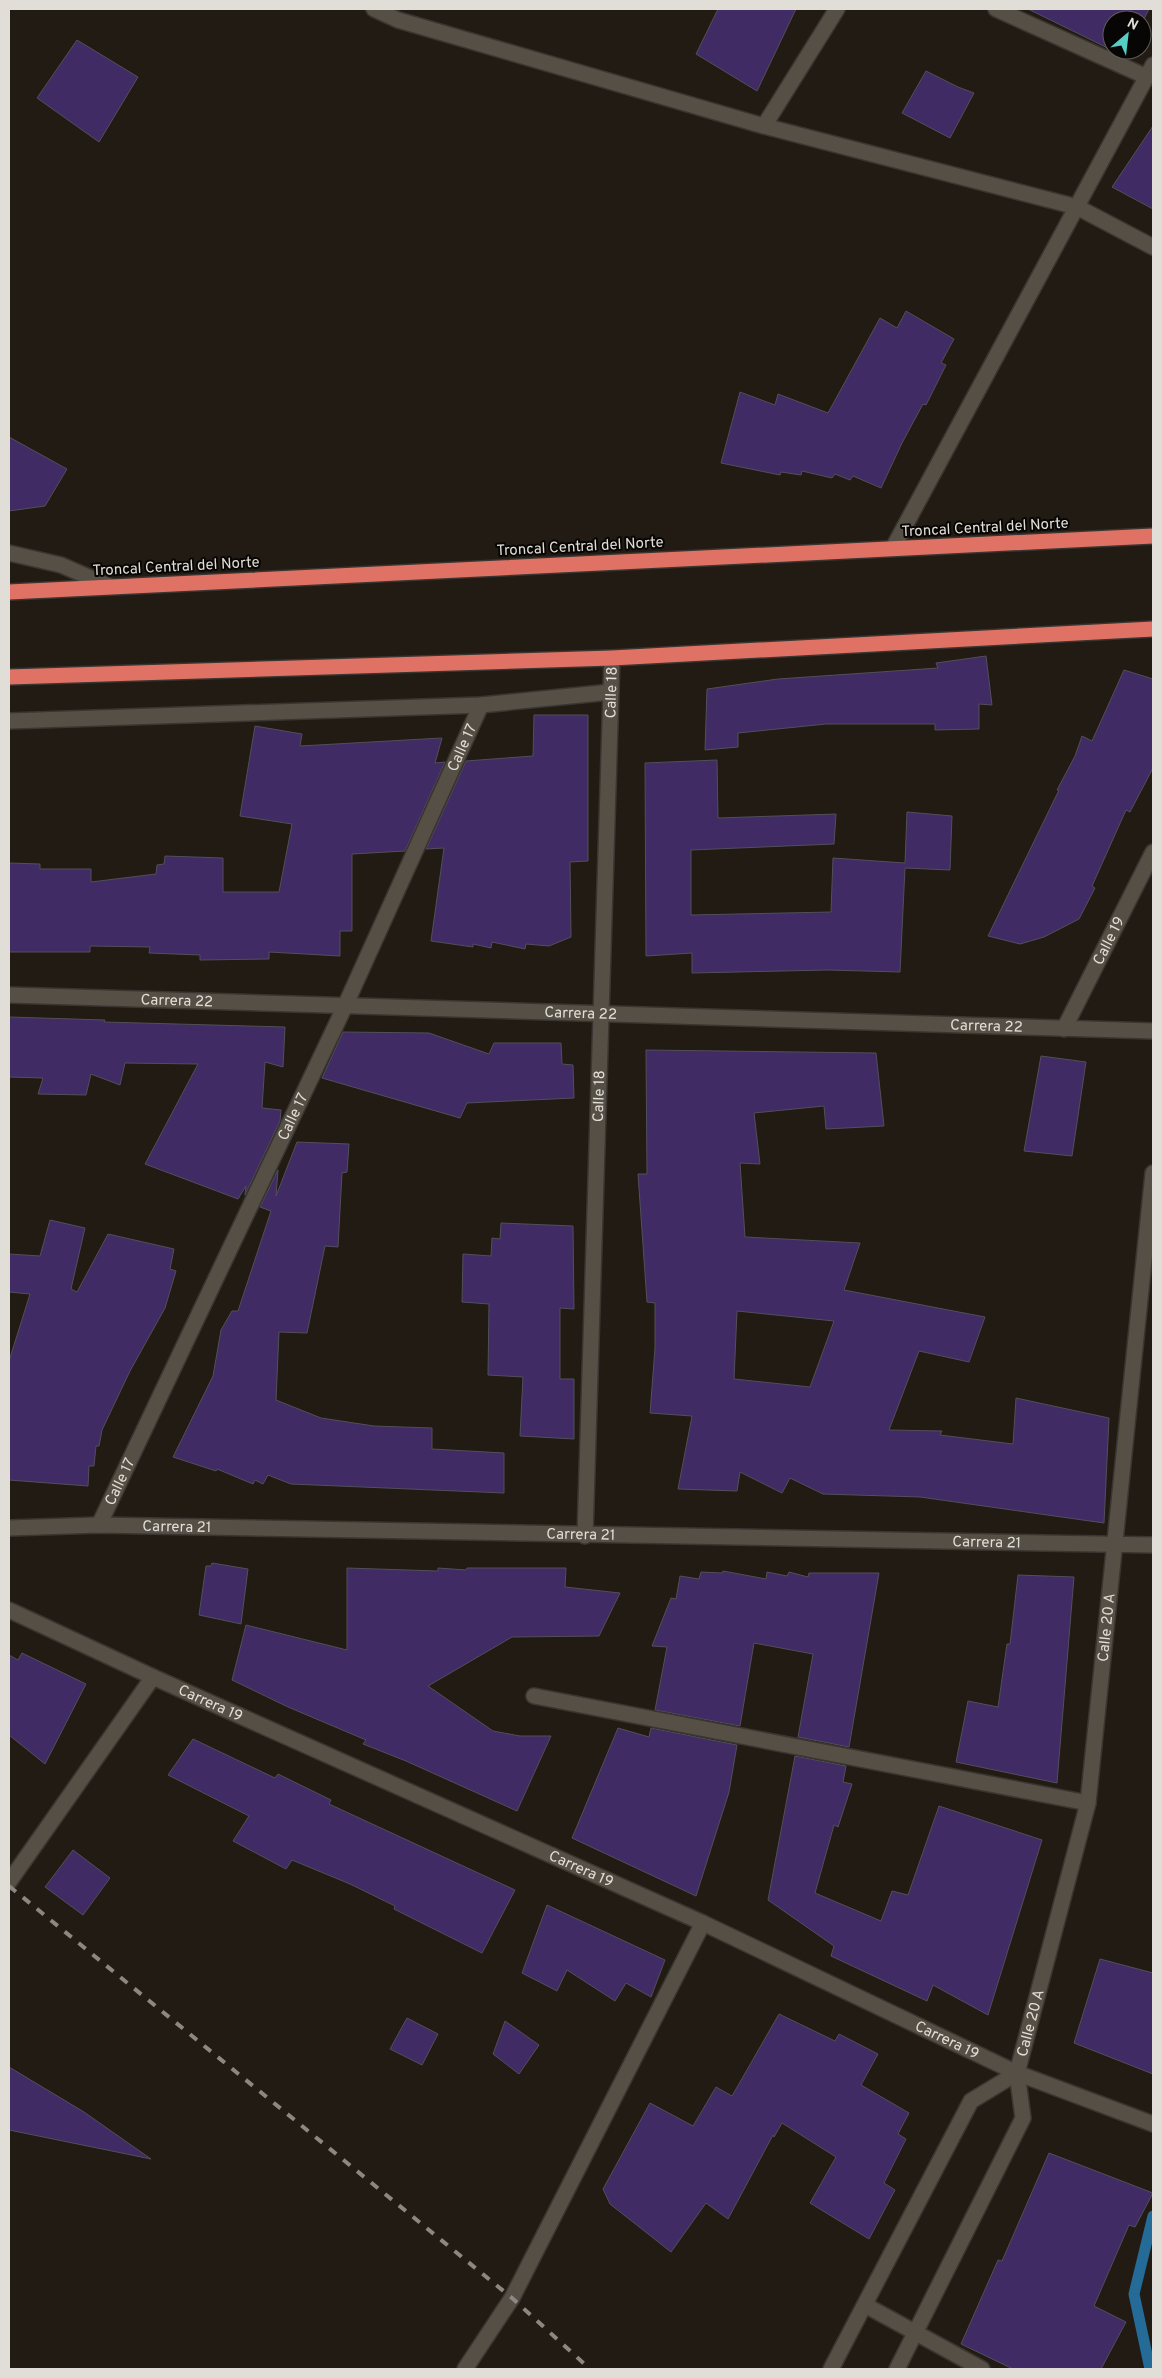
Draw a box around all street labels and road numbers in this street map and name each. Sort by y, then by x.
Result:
street label: Troncal Central del Norte [901,515,1069,542]
street label: Troncal Central del Norte [496,534,664,561]
street label: Troncal Central del Norte [92,554,260,581]
street label: Calle 18 [602,666,623,719]
street label: Calle 17 [444,721,482,775]
street label: Calle 19 [1090,914,1130,969]
street label: Carrera 22 [140,991,213,1012]
street label: Carrera 22 [544,1004,617,1025]
street label: Carrera 22 [950,1017,1023,1038]
street label: Calle 18 [590,1070,610,1122]
street label: Calle 17 [275,1090,313,1144]
street label: Calle 17 [102,1455,140,1509]
street label: Carrera 21 [142,1518,212,1538]
street label: Carrera 21 [546,1525,616,1546]
street label: Carrera 21 [952,1533,1021,1553]
street label: Calle 20 A [1095,1592,1121,1663]
street label: Carrera 19 [175,1681,245,1727]
street label: Carrera 19 [545,1847,616,1893]
street label: Calle 20 A [1014,1988,1050,2059]
street label: Carrera 19 [911,2018,982,2064]

